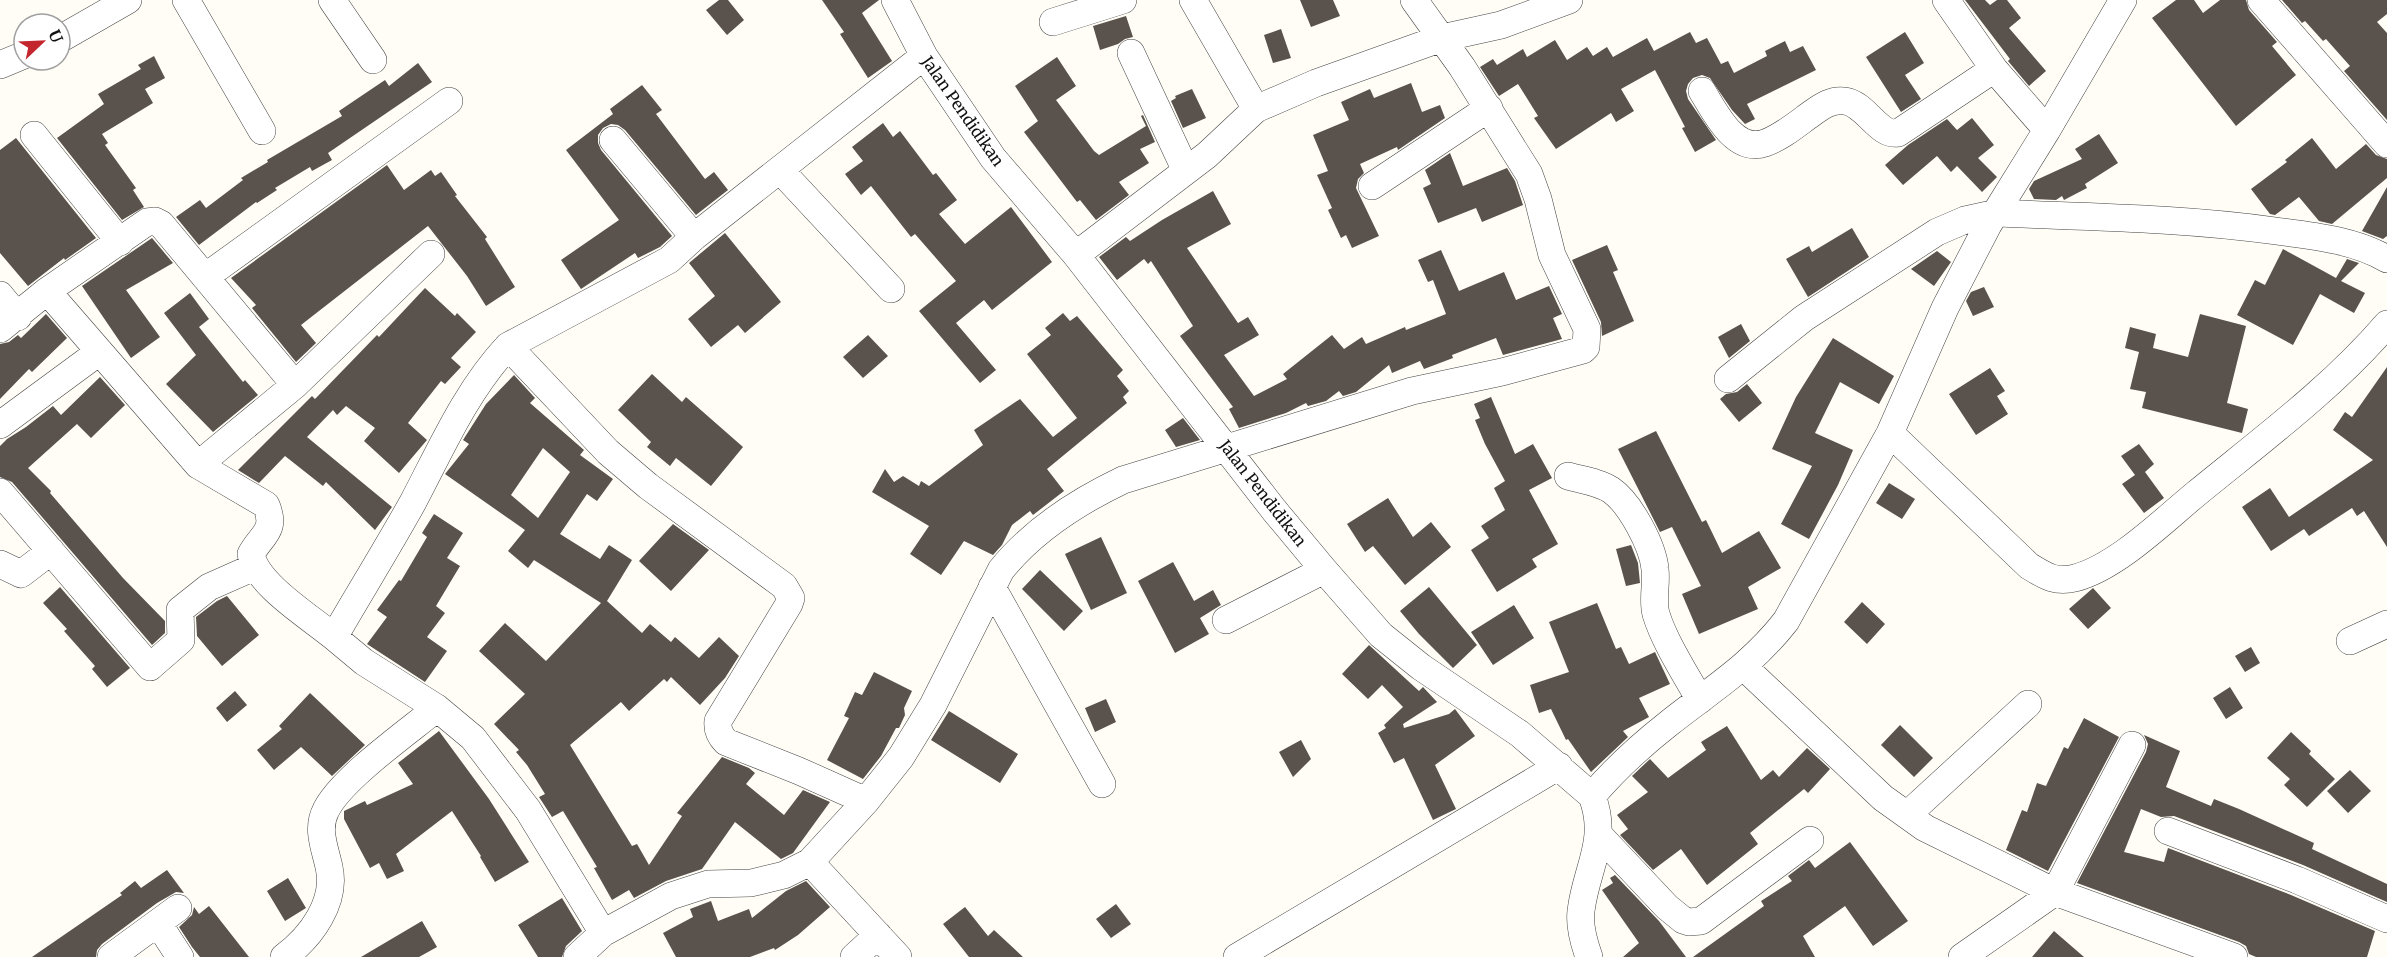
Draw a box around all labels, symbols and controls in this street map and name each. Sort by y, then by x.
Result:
north arrow [12,12,72,72]
text: U [44,27,67,46]
street label: Jalan Pendidikan [917,51,1009,170]
street label: Jalan Pendidikan [1214,435,1311,551]

